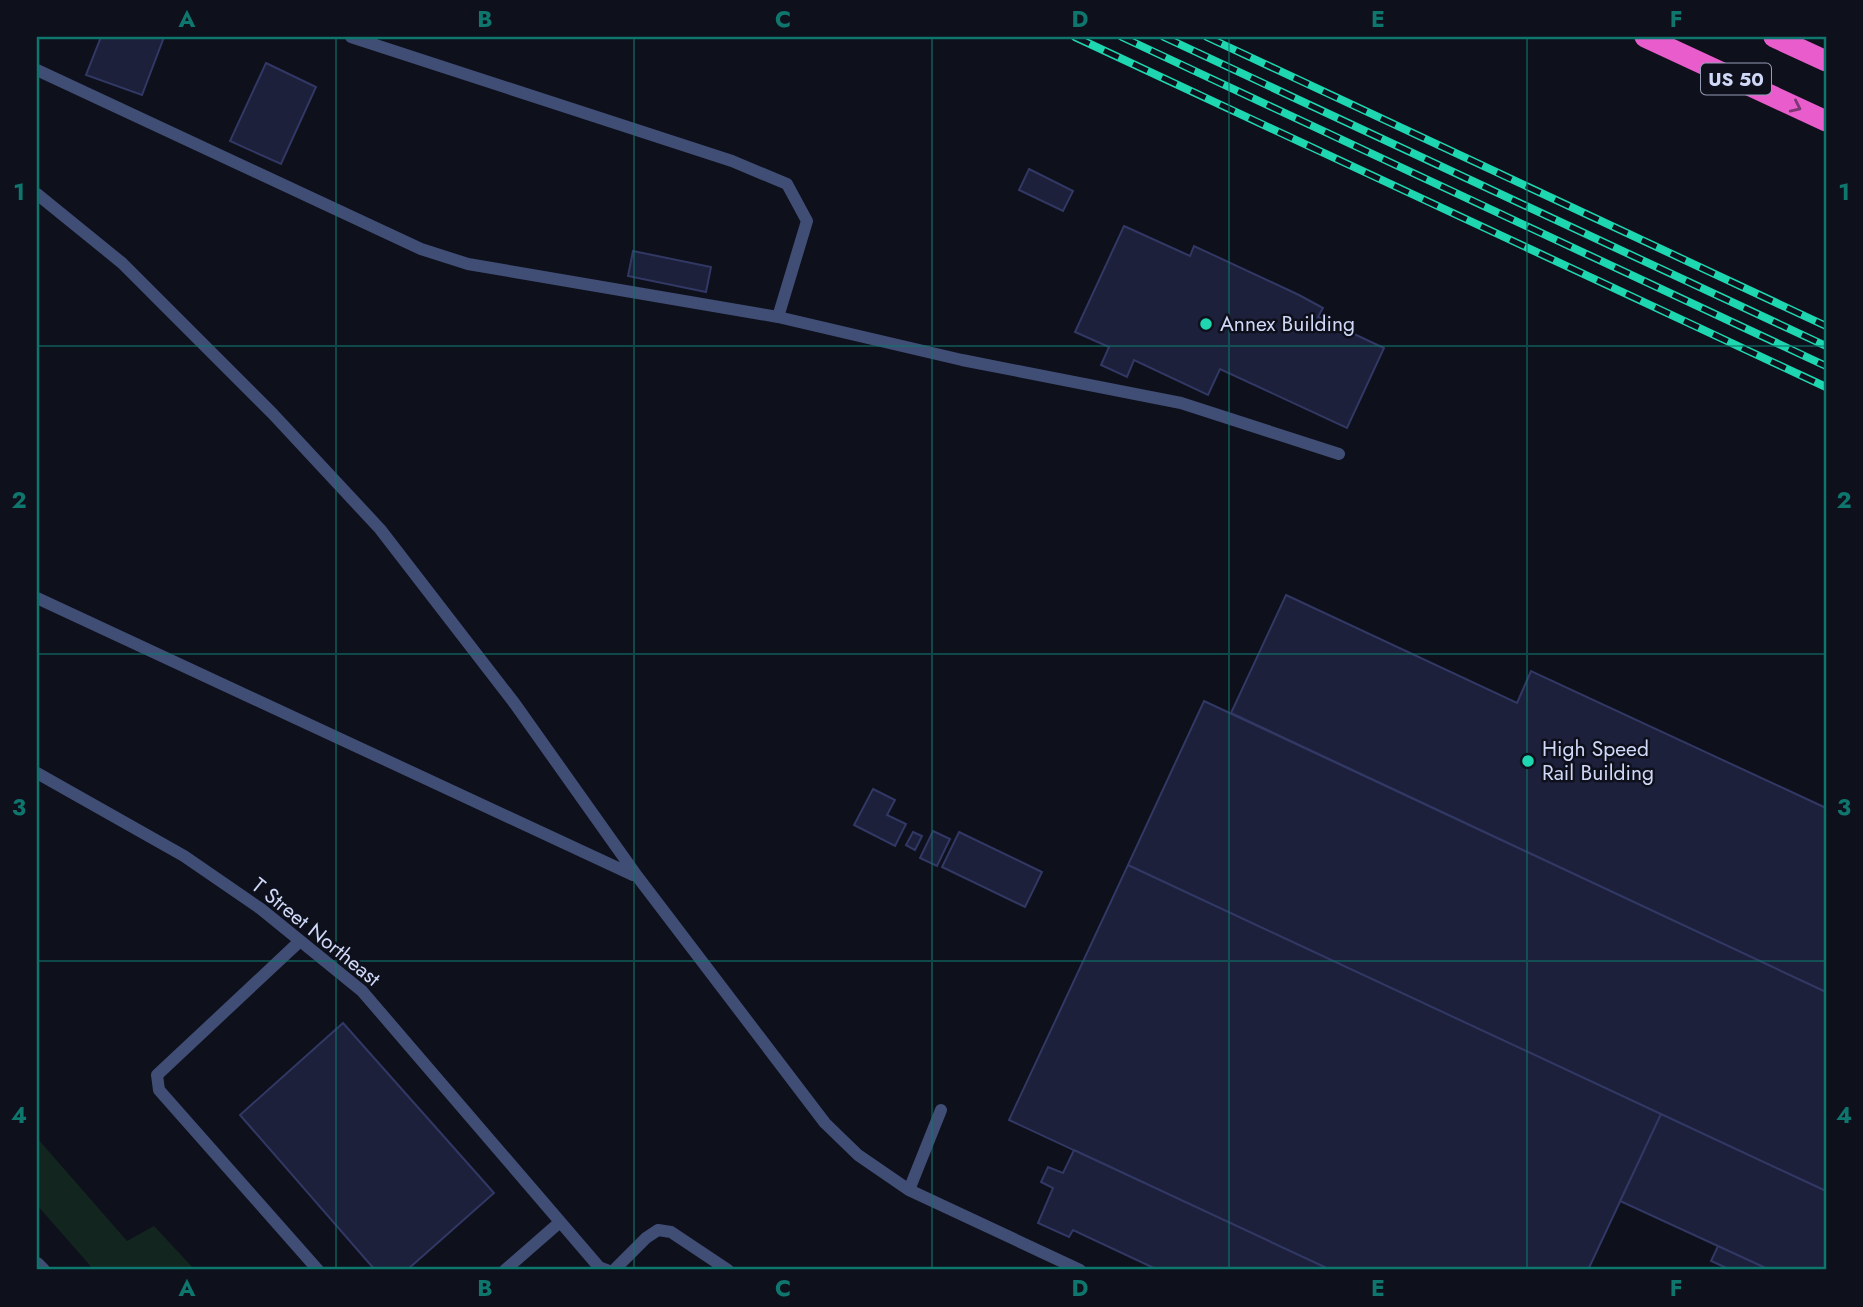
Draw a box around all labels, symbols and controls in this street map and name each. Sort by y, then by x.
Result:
text: A [178,2,196,36]
text: B [477,2,493,36]
text: C [775,2,791,36]
text: D [1072,2,1089,36]
text: E [1371,2,1385,36]
text: F [1670,2,1682,36]
road number: US 50 [1701,64,1771,94]
one-way arrow [1789,99,1801,113]
text: 1 [13,175,25,209]
text: 1 [1838,175,1850,209]
place label: Annex Building [1220,309,1355,339]
marker: Annex Building [1198,316,1214,332]
text: 2 [11,483,27,517]
text: 2 [1836,483,1852,517]
place label: High Speed Rail Building [1542,734,1654,788]
marker: High Speed Rail Building [1520,753,1536,769]
text: 3 [12,790,26,824]
text: 3 [1837,790,1851,824]
street label: T Street Northeast [245,871,387,993]
text: 4 [11,1098,27,1132]
text: 4 [1836,1098,1852,1132]
text: A [178,1271,196,1305]
text: B [477,1271,493,1305]
text: C [775,1271,791,1305]
text: D [1072,1271,1089,1305]
text: E [1371,1271,1385,1305]
text: F [1670,1271,1682,1305]

